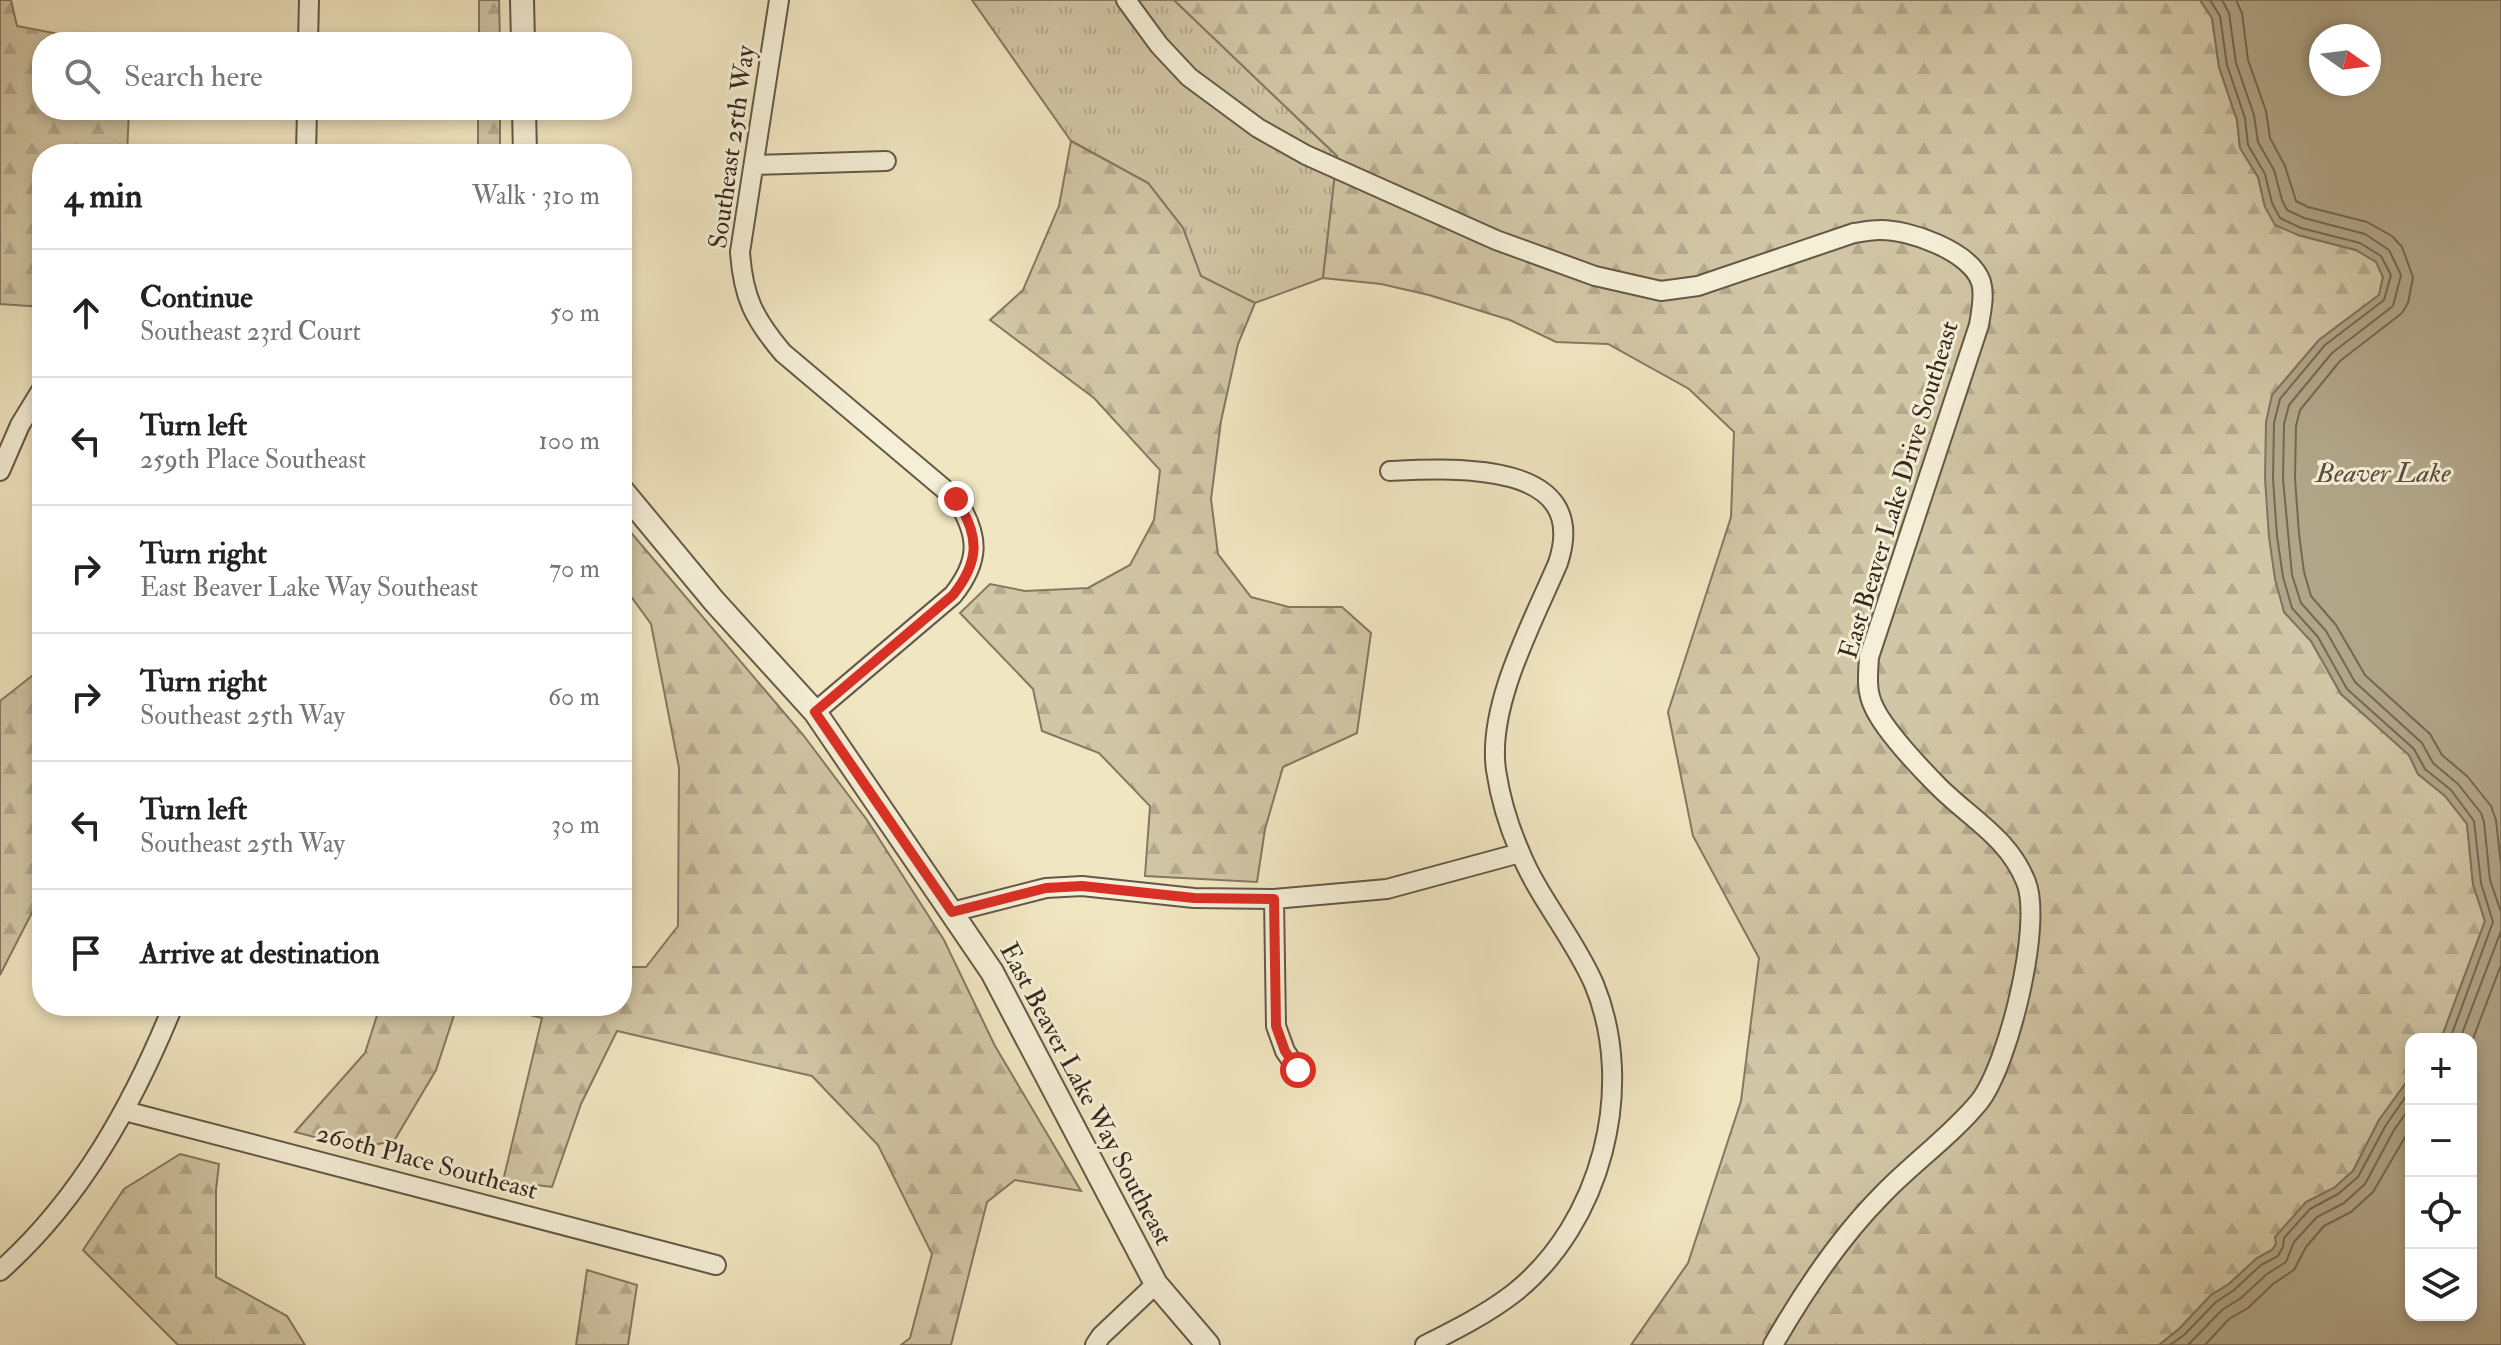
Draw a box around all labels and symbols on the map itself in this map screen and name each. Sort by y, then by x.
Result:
north arrow [2309,24,2381,96]
street label: Southeast 25th Way [702,43,762,251]
street label: East Beaver Lake Drive Southeast [1832,317,1966,663]
water label: Beaver Lake [2314,456,2451,491]
route end [938,481,974,517]
street label: East Beaver Lake Way Southeast [992,937,1180,1251]
route start [1280,1052,1316,1088]
street label: 260th Place Southeast [313,1117,541,1207]

